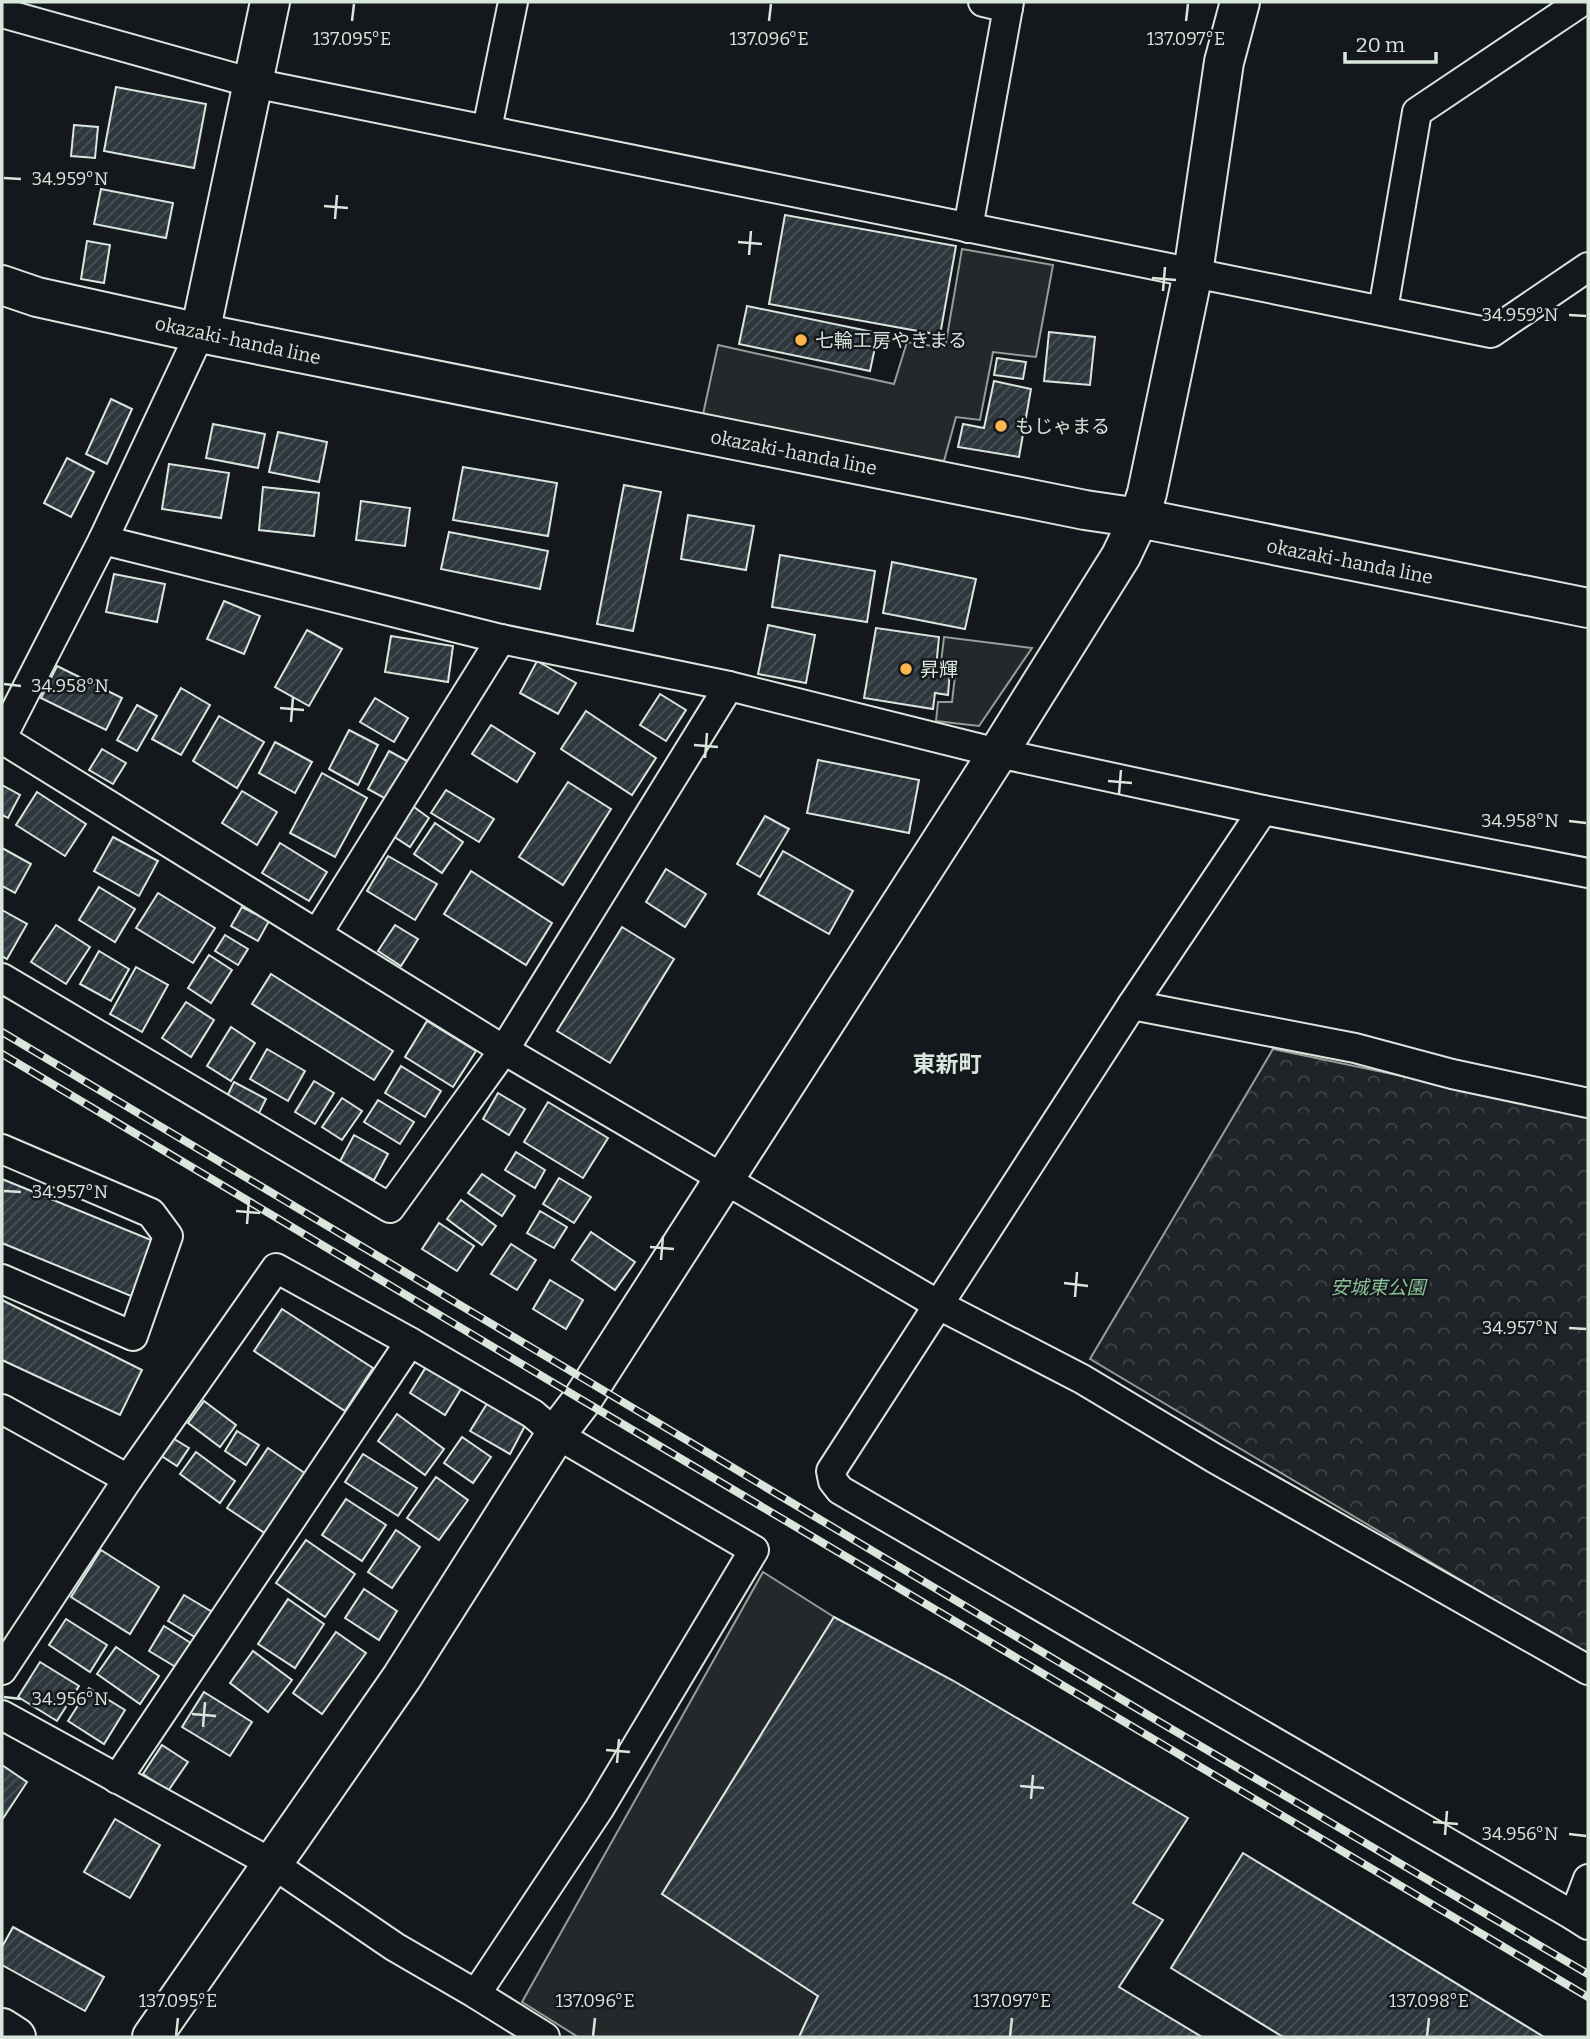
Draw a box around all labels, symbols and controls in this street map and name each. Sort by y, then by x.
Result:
scale bar [1345,21,1436,65]
text: 137.095°E [313,28,391,50]
text: 137.096°E [729,28,809,50]
text: 137.097°E [1147,28,1225,50]
text: 20 m [1356,32,1405,58]
text: 34.959°N [32,168,108,190]
text: 34.959°N [1482,304,1558,326]
street label: okazaki-handa line [153,312,323,369]
place label: 七輪工房やきまる [815,329,967,352]
marker: 七輪工房やきまる [793,332,809,348]
place label: もじゃまる [1015,415,1110,438]
marker: もじゃまる [993,418,1009,434]
street label: okazaki-handa line [709,425,879,480]
street label: okazaki-handa line [1265,534,1435,589]
place label: 昇輝 [920,658,958,681]
marker: 昇輝 [898,661,914,677]
text: 34.958°N [31,675,109,697]
text: 34.958°N [1481,810,1559,832]
district label: 東新町 [913,1050,982,1078]
text: 34.957°N [32,1181,108,1203]
park label: 安城東公園 [1330,1276,1428,1299]
text: 34.957°N [1482,1317,1558,1339]
text: 34.956°N [32,1688,108,1710]
text: 34.956°N [1482,1823,1558,1845]
text: 137.095°E [139,1990,217,2012]
text: 137.096°E [555,1990,635,2012]
text: 137.097°E [973,1990,1051,2012]
text: 137.098°E [1389,1990,1469,2012]

